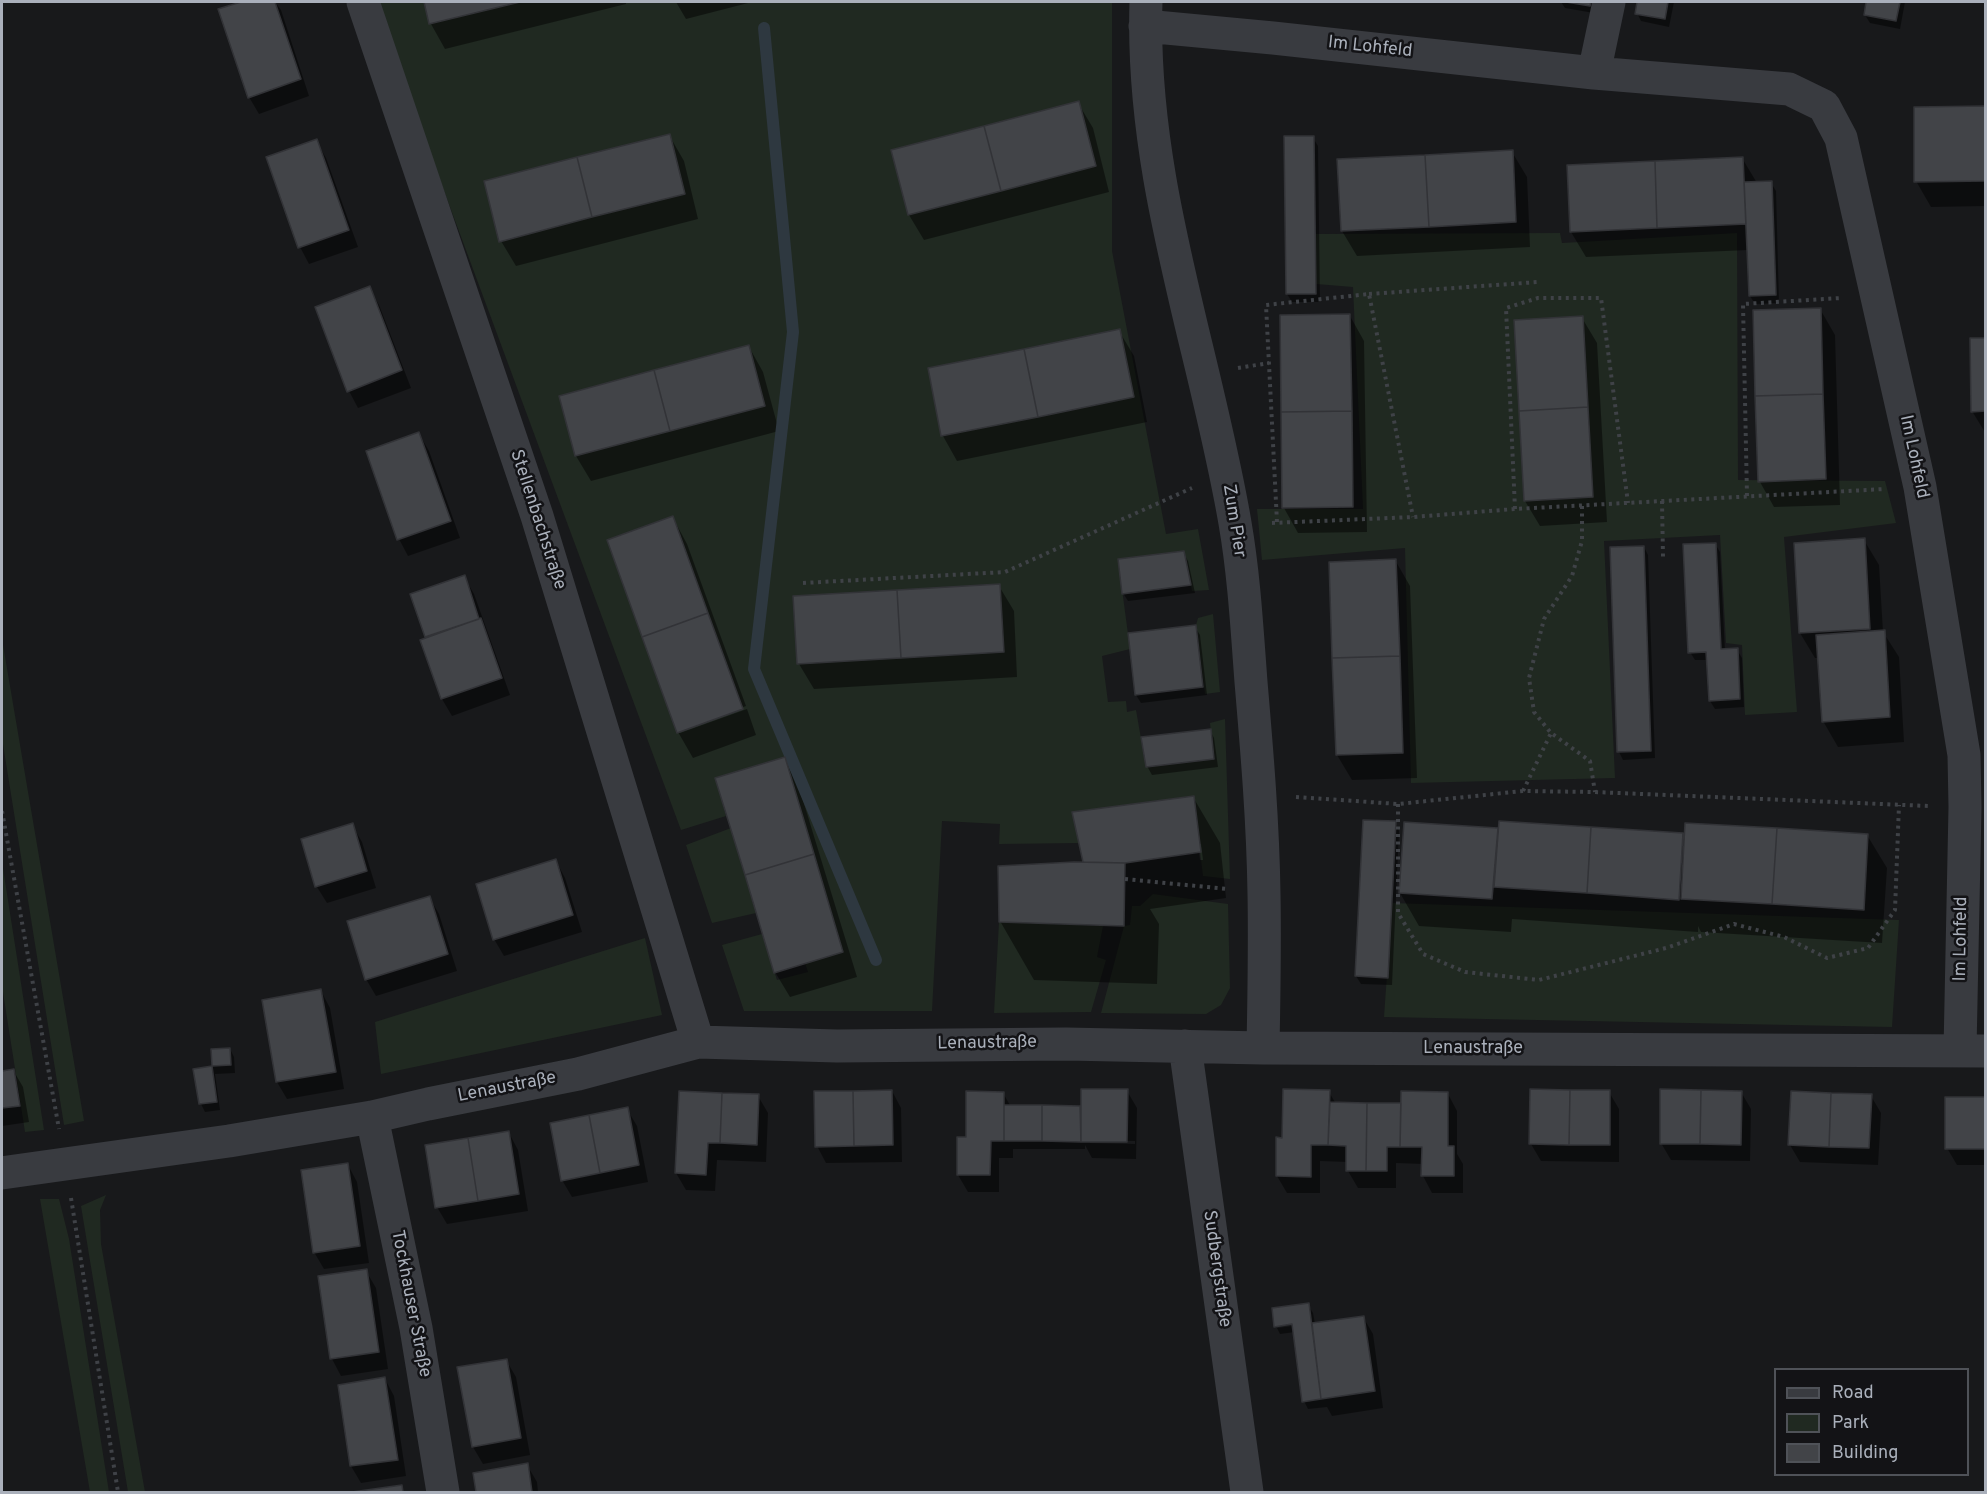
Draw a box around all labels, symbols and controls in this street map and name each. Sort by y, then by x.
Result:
street label: Im Lohfeld [1327,33,1413,63]
street label: Im Lohfeld [1894,413,1932,501]
street label: Stellenbachstraße [504,447,570,593]
street label: Zum Pier [1217,483,1249,559]
street label: Im Lohfeld [1950,896,1974,982]
street label: Lenaustraße [937,1032,1037,1056]
street label: Lenaustraße [1423,1038,1523,1060]
street label: Lenaustraße [456,1068,558,1108]
street label: Sudbergstraße [1197,1209,1235,1329]
street label: Tockhauser Straße [385,1229,435,1379]
legend [1774,1368,1969,1476]
text: Road [1832,1382,1874,1405]
text: Park [1832,1412,1869,1435]
text: Building [1832,1442,1898,1465]

